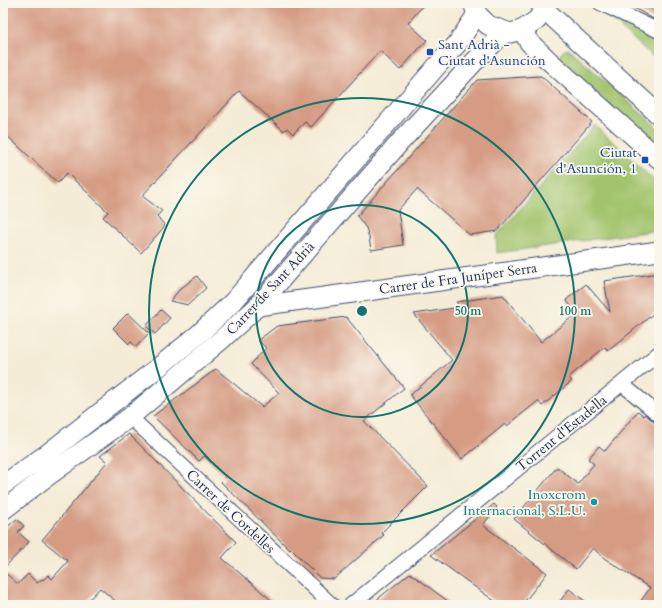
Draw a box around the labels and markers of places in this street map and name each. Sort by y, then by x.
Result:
place label: Sant Adrià - Ciutat d'Asunción [438,35,546,70]
marker: Sant Adrià - Ciutat d'Asunción [425,47,435,57]
place label: Ciutat d'Asunción, 1 [556,143,638,178]
marker: Ciutat d'Asunción, 1 [640,155,650,165]
centre of rings [355,304,369,318]
place label: Inoxcrom Internacional, S.L.U. [463,485,586,520]
marker: Inoxcrom Internacional, S.L.U. [589,497,599,507]

